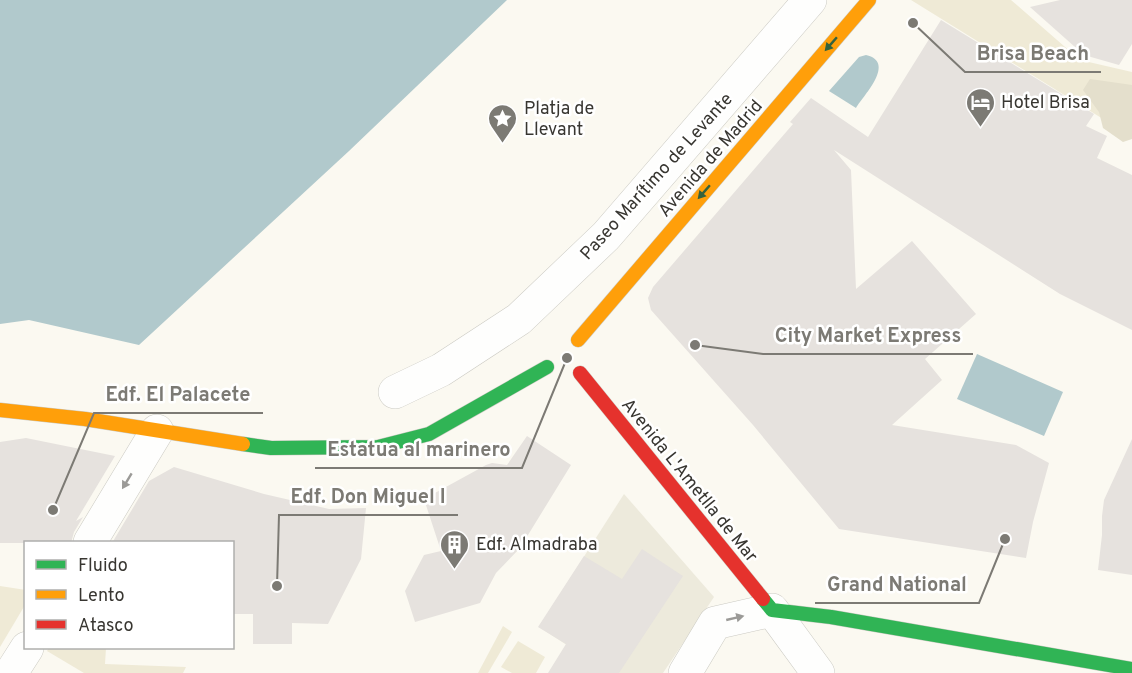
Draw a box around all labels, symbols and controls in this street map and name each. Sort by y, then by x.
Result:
callout: Brisa Beach [965,34,1101,72]
one-way arrow [825,36,838,52]
text: Brisa Beach [977,42,1089,68]
hotel icon: Hotel Brisa [964,86,996,128]
street label: Paseo Marítimo de Levante [576,89,738,265]
place label: Hotel Brisa [1001,92,1090,115]
street label: Avenida de Madrid [654,95,768,222]
place label: Platja de Llevant [524,98,594,142]
place icon: Platja de Llevant [487,102,519,144]
one-way arrow [698,184,711,200]
callout: City Market Express [763,316,973,354]
text: City Market Express [775,324,961,350]
callout: Edf. El Palacete [94,375,263,413]
text: Edf. El Palacete [106,383,250,409]
street label: Avenida L'Ametlla de Mar [616,394,762,568]
callout: Estatua al marinero [315,430,522,468]
text: Estatua al marinero [327,438,511,464]
one-way arrow [122,473,132,490]
callout: Edf. Don Miguel I [279,477,458,515]
text: Edf. Don Miguel I [290,485,446,511]
building icon: Edf. Almadraba [439,528,471,570]
place label: Edf. Almadraba [476,534,598,557]
legend [24,541,234,649]
text: Fluido [78,555,128,578]
callout: Grand National [815,565,979,603]
text: Grand National [827,573,967,599]
text: Lento [78,585,124,608]
one-way arrow [726,613,744,623]
text: Atasco [78,615,134,638]

